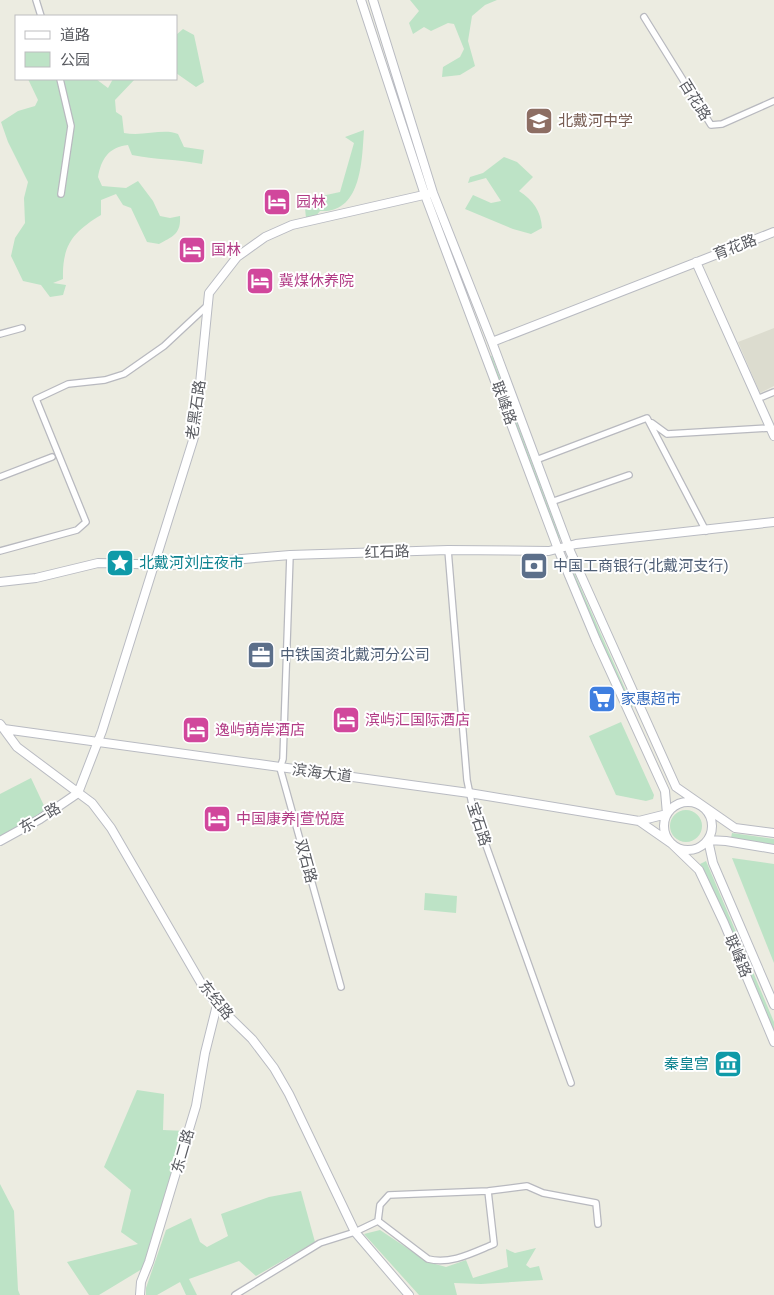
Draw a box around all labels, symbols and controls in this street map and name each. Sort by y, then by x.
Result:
legend [15,15,178,80]
text: 道路 [60,26,90,44]
text: 公园 [60,51,90,69]
street label: 百花路 [675,76,715,124]
school or university icon: 北戴河中学 [524,106,554,136]
place label: 北戴河中学 [558,112,633,130]
hotel icon: 园林 [262,187,292,217]
place label: 园林 [296,193,326,211]
street label: 育花路 [711,231,759,263]
hotel icon: 国林 [177,235,207,265]
place label: 国林 [211,241,241,259]
hotel icon: 冀煤休养院 [245,266,275,296]
place label: 冀煤休养院 [279,272,354,290]
street label: 老黑石路 [183,379,209,441]
street label: 联峰路 [488,379,520,427]
street label: 红石路 [364,542,410,562]
place icon: 北戴河刘庄夜市 [105,548,135,578]
bank icon: 中国工商银行(北戴河支行) [519,551,549,581]
place label: 北戴河刘庄夜市 [139,554,244,572]
place label: 中国工商银行(北戴河支行) [553,557,729,575]
office icon: 中铁国资北戴河分公司 [246,640,276,670]
place label: 中铁国资北戴河分公司 [280,646,430,664]
supermarket icon: 家惠超市 [587,684,617,714]
place label: 家惠超市 [621,690,681,708]
hotel icon: 滨屿汇国际酒店 [331,705,361,735]
place label: 滨屿汇国际酒店 [365,711,470,729]
hotel icon: 逸屿萌岸酒店 [181,715,211,745]
place label: 逸屿萌岸酒店 [215,721,305,739]
street label: 滨海大道 [291,760,353,786]
street label: 东一路 [16,799,64,837]
street label: 宝石路 [463,800,495,848]
hotel icon: 中国康养|萱悦庭 [202,804,232,834]
place label: 中国康养|萱悦庭 [236,810,345,828]
street label: 双石路 [291,837,321,885]
street label: 联峰路 [721,932,755,980]
street label: 东经路 [195,977,237,1023]
museum icon: 秦皇宫 [713,1049,743,1079]
place label: 秦皇宫 [664,1055,709,1073]
street label: 东二路 [168,1127,198,1175]

